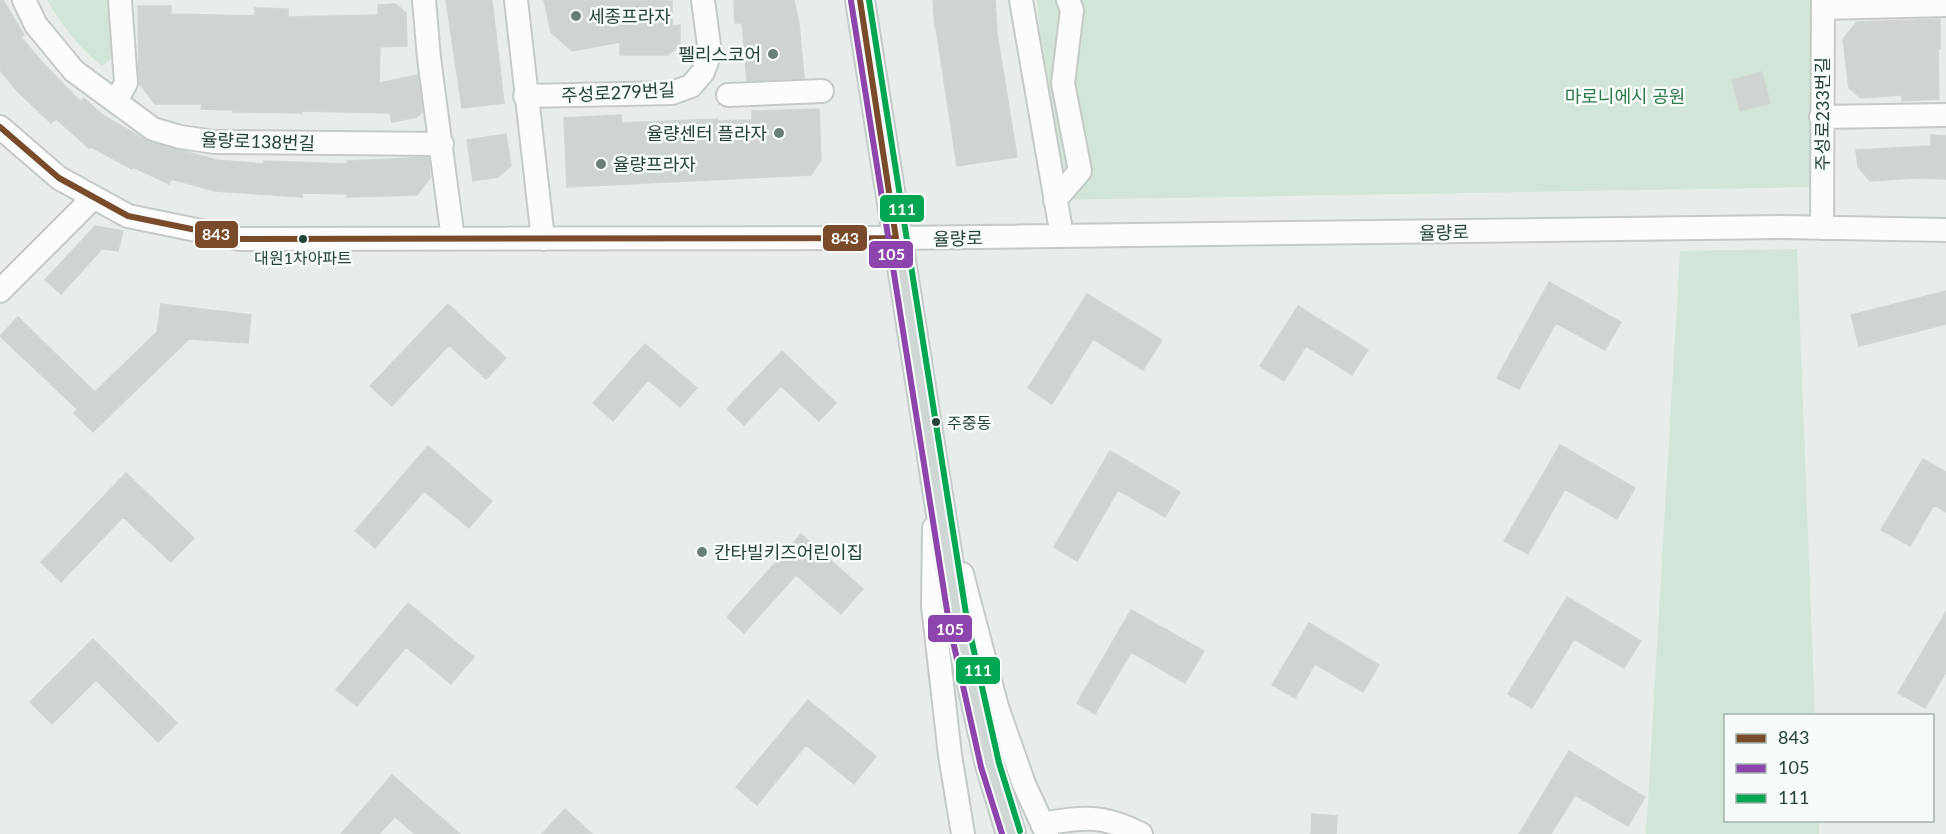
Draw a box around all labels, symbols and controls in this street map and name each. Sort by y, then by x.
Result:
place label: 세종프라자 [588,5,671,27]
marker: 세종프라자 [569,9,583,23]
place label: 펠리스코어 [678,43,761,65]
marker: 펠리스코어 [766,47,780,61]
street label: 주성로233번길 [1811,57,1833,171]
street label: 주성로279번길 [560,78,676,106]
park label: 마로니에시 공원 [1565,85,1685,107]
place label: 율량센터 플라자 [646,122,767,144]
marker: 율량센터 플라자 [772,126,786,140]
street label: 율량로138번길 [201,128,315,154]
place label: 율량프라자 [613,153,696,175]
marker: 율량프라자 [594,157,608,171]
line badge: 111 [879,194,925,223]
text: 111 [888,199,916,218]
line badge: 843 [194,220,239,249]
street label: 율량로 [1419,221,1469,243]
text: 843 [202,224,230,243]
line badge: 843 [822,224,868,252]
street label: 율량로 [933,227,983,249]
text: 843 [831,228,859,247]
marker: 대원1차아파트 [297,233,309,245]
line badge: 105 [868,240,914,269]
text: 105 [877,244,905,263]
place label: 대원1차아파트 [254,248,352,267]
place label: 주중동 [947,413,991,432]
marker: 주중동 [930,416,942,428]
place label: 칸타빌키즈어린이집 [714,541,863,563]
marker: 칸타빌키즈어린이집 [695,545,709,559]
line badge: 105 [927,614,973,643]
text: 105 [936,619,964,638]
line badge: 111 [955,656,1001,685]
text: 111 [964,660,992,679]
legend [1724,714,1934,822]
text: 843 [1778,726,1809,748]
text: 105 [1778,756,1809,778]
text: 111 [1778,786,1809,808]

